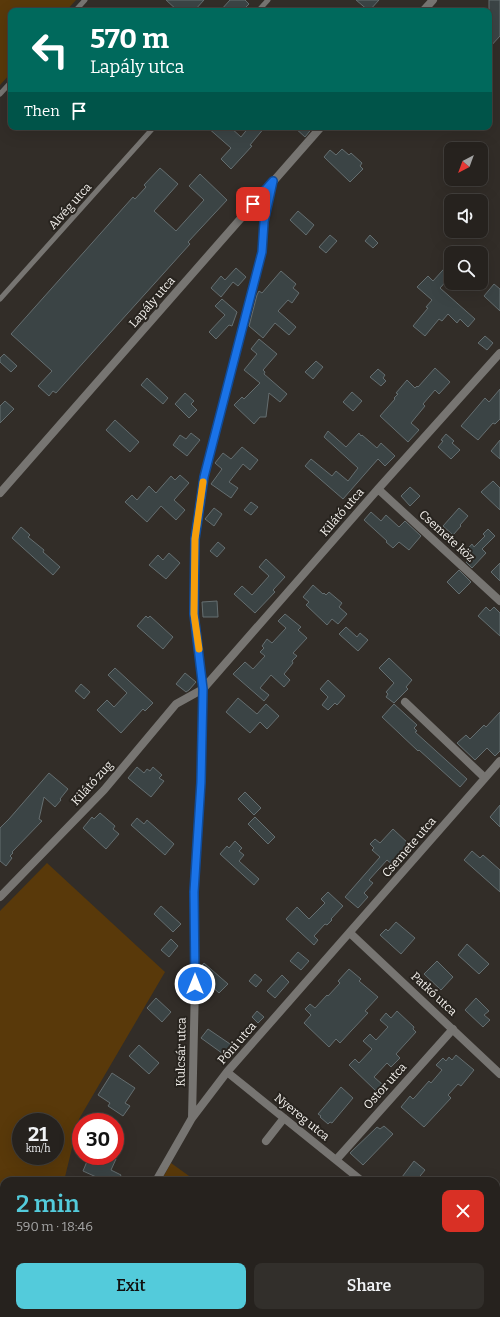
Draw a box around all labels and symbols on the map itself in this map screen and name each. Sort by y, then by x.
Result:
north arrow [444,142,488,186]
street label: Alvég utca [46,180,95,232]
pin [236,187,270,221]
street label: Lapály utca [126,273,178,330]
street label: Kilátó utca [317,485,367,539]
street label: Csemete köz [416,507,478,565]
street label: Kilátó zug [68,758,116,808]
street label: Csemete utca [379,814,439,880]
position arrow [174,963,216,1005]
street label: Patkó utca [408,969,460,1019]
street label: Kulcsár utca [173,1017,189,1087]
street label: Póni utca [215,1019,259,1067]
street label: Ostor utca [361,1060,410,1112]
street label: Nyereg utca [272,1091,333,1144]
speed limit sign: 30 [72,1113,124,1165]

